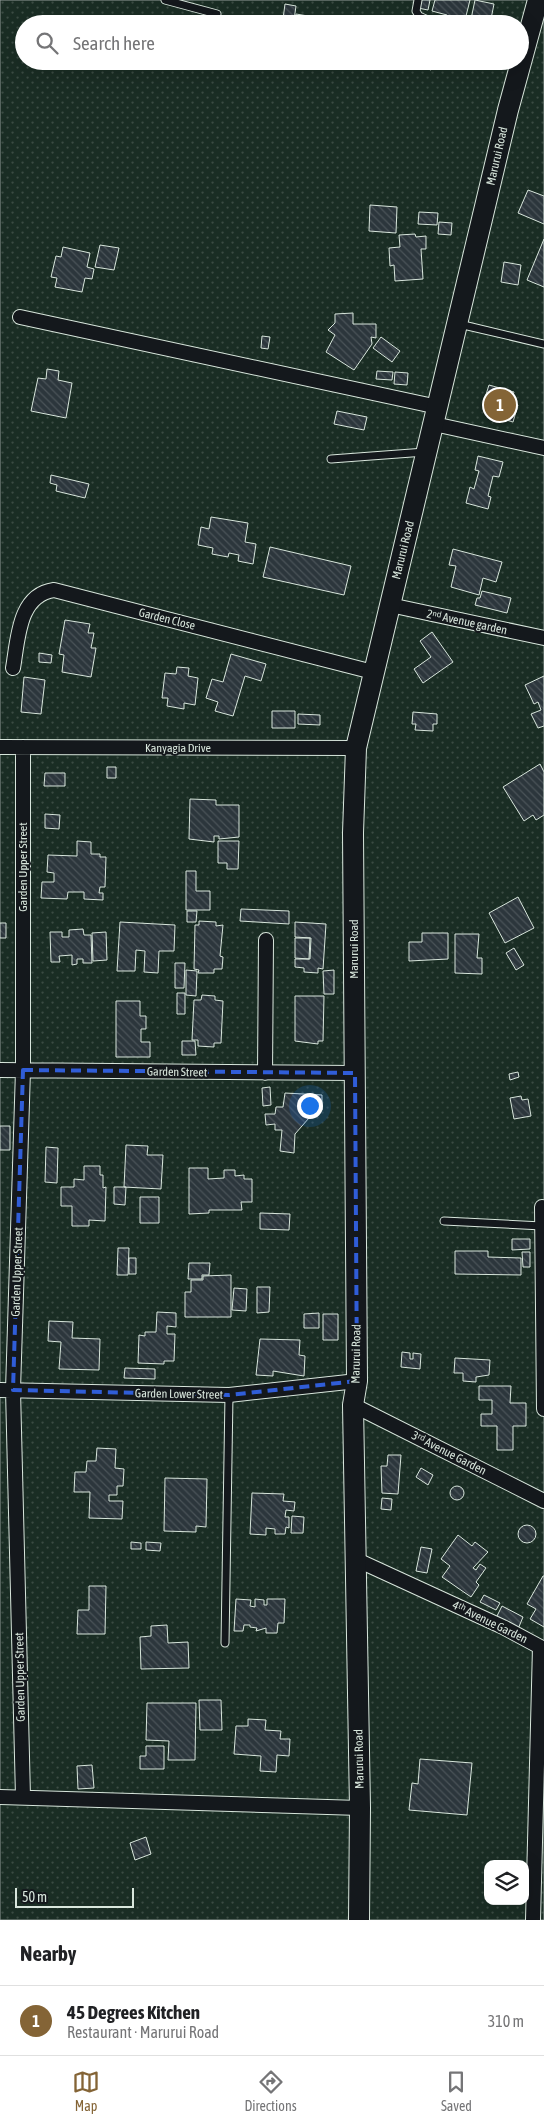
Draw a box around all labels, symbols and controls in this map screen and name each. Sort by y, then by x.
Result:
search box [15,15,529,70]
icon: search [33,29,61,57]
text: Search here [73,32,155,54]
street label: Marurui Road [483,125,511,187]
pin: 1 [484,386,516,424]
street label: Marurui Road [389,519,417,581]
street label: Garden Close [137,605,197,633]
street label: 2ⁿᵈ Avenue garden [425,607,509,637]
street label: Kanyagia Drive [145,741,211,755]
street label: Garden Upper Street [16,822,30,912]
street label: Marurui Road [347,919,361,979]
street label: Garden Street [147,1064,208,1080]
your location [297,1093,323,1119]
street label: Garden Upper Street [8,1226,26,1317]
street label: Marurui Road [348,1324,364,1384]
street label: Garden Lower Street [135,1386,224,1402]
street label: 3ʳᵈ Avenue Garden [409,1428,489,1478]
street label: 4ᵗʰ Avenue Garden [450,1598,530,1646]
street label: Garden Upper Street [12,1632,28,1722]
street label: Marurui Road [351,1729,367,1789]
map controls [484,1860,529,1905]
button: layers [484,1860,529,1905]
scale bar [15,1885,134,1908]
text: 50 m [22,1889,47,1905]
text: Nearby [20,1941,76,1965]
text: 45 Degrees Kitchen [67,2001,200,2023]
text: 1 [32,2012,40,2030]
text: 310 m [488,2012,524,2030]
text: Restaurant · Marurui Road [67,2023,219,2041]
tab: Map [72,2068,100,2114]
tab: Directions [244,2068,297,2114]
tab: Saved [441,2068,472,2114]

